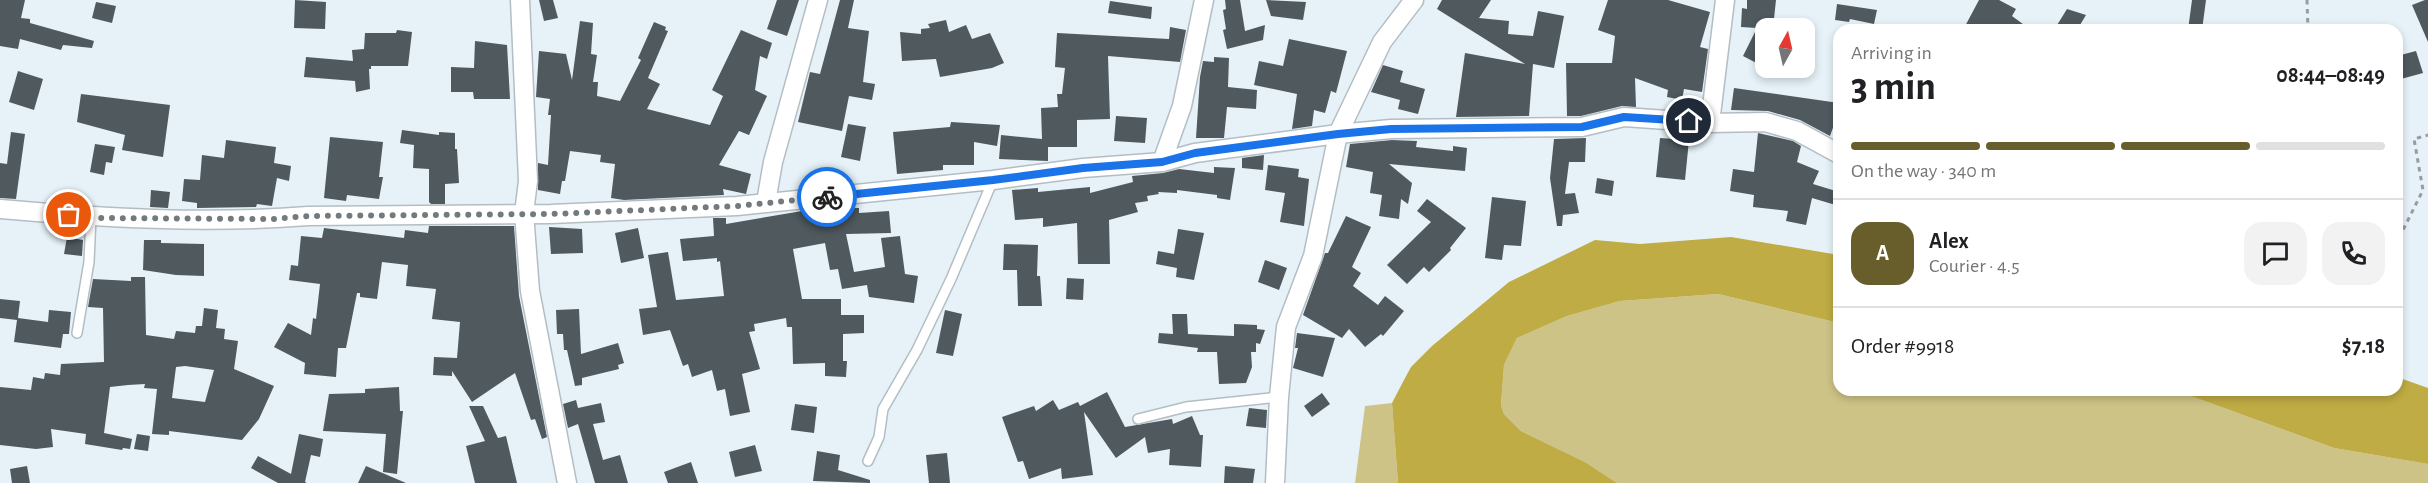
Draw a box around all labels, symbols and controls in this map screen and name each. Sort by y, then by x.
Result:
north arrow [1755,18,1815,78]
map controls [1755,18,1815,78]
text: Arriving in [1851,43,1932,63]
text: 08:44–08:49 [2276,64,2385,86]
text: 3 min [1851,68,1936,107]
pin [1663,95,1714,146]
icon: home [1672,104,1705,137]
text: On the way · 340 m [1851,161,1996,181]
courier [797,167,857,227]
icon: bike [811,181,844,214]
pin [43,189,94,240]
icon: bag [52,198,85,231]
button: chat [2244,222,2307,285]
button: phone [2322,222,2385,285]
text: Alex [1929,230,1969,252]
text: A [1876,242,1889,264]
text: Courier · 4.5 [1929,256,2020,276]
text: Order #9918 [1851,335,1954,357]
text: $7.18 [2342,335,2385,357]

